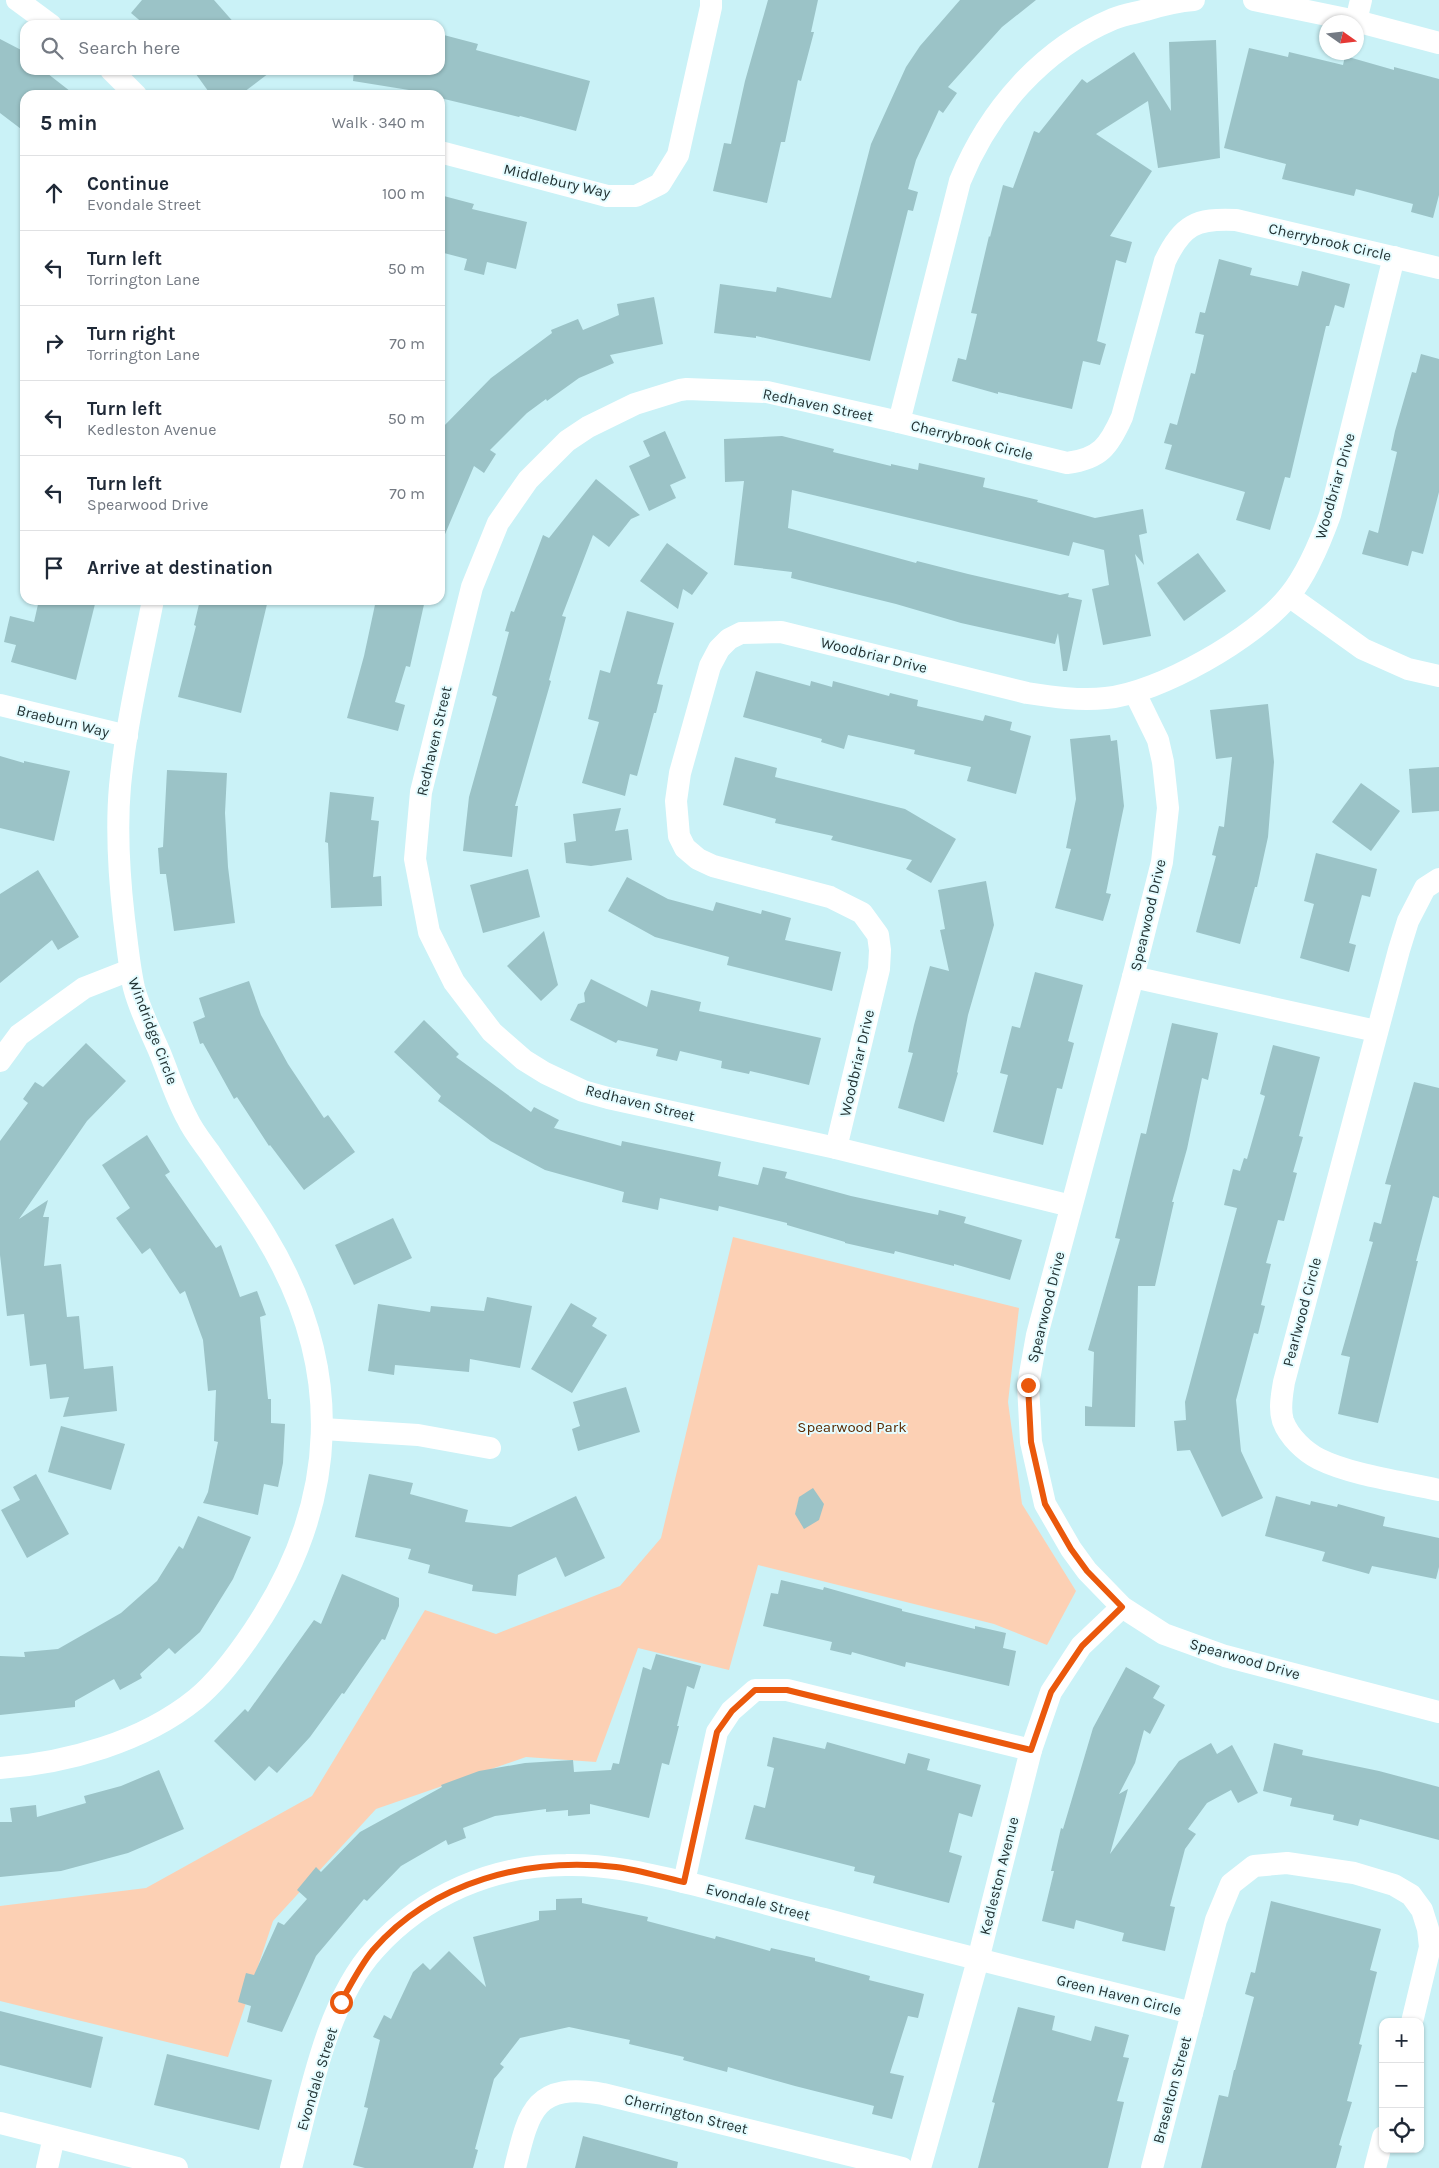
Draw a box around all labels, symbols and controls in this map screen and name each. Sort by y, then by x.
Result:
north arrow [1319,15,1364,60]
search box [20,20,445,75]
icon: search [38,34,66,62]
text: Search here [78,37,180,59]
text: 5 min [40,111,97,135]
text: Walk · 340 m [332,113,425,132]
street label: Middlebury Way [502,160,612,202]
text: Continue [87,173,169,195]
icon: ahead [40,179,68,207]
text: 100 m [382,184,425,203]
text: Evondale Street [87,195,201,214]
street label: Cherrybrook Circle [1267,219,1393,265]
text: Turn left [87,248,162,270]
icon: left [40,254,68,282]
text: 50 m [388,259,425,278]
text: Torrington Lane [87,270,200,289]
text: Turn right [87,323,176,345]
icon: right [40,329,68,357]
text: 70 m [389,334,425,353]
text: Torrington Lane [87,345,200,364]
street label: Redhaven Street [761,385,875,426]
text: Turn left [87,398,162,420]
icon: left [40,404,68,432]
text: 50 m [388,409,425,428]
street label: Cherrybrook Circle [909,416,1035,464]
text: Kedleston Avenue [87,420,216,439]
street label: Woodbriar Drive [1311,431,1359,541]
text: Turn left [87,473,162,495]
icon: left [40,479,68,507]
text: 70 m [389,484,425,503]
text: Spearwood Drive [87,495,209,514]
icon: arrive [40,554,68,582]
text: Arrive at destination [87,557,273,579]
street label: Woodbriar Drive [819,633,929,677]
street label: Redhaven Street [413,684,455,798]
street label: Braeburn Way [15,701,111,741]
street label: Spearwood Drive [1126,857,1170,973]
street label: Windridge Circle [124,975,182,1087]
street label: Woodbriar Drive [836,1008,878,1118]
street label: Redhaven Street [583,1081,697,1125]
street label: Spearwood Drive [1023,1250,1069,1364]
street label: Pearlwood Circle [1279,1255,1325,1369]
route end [1017,1374,1040,1397]
park label: Spearwood Park [797,1418,907,1436]
street label: Spearwood Drive [1188,1635,1302,1683]
street label: Kedleston Avenue [976,1815,1022,1937]
street label: Evondale Street [704,1879,812,1925]
street label: Green Haven Circle [1055,1971,1183,2019]
route start [330,1991,353,2014]
map controls [1379,2018,1424,2153]
button: + [1379,2018,1424,2063]
street label: Evondale Street [293,2025,341,2133]
street label: Braselton Street [1149,2034,1195,2146]
button: − [1379,2063,1424,2108]
street label: Cherrington Street [622,2090,750,2138]
button: locate [1379,2108,1424,2153]

